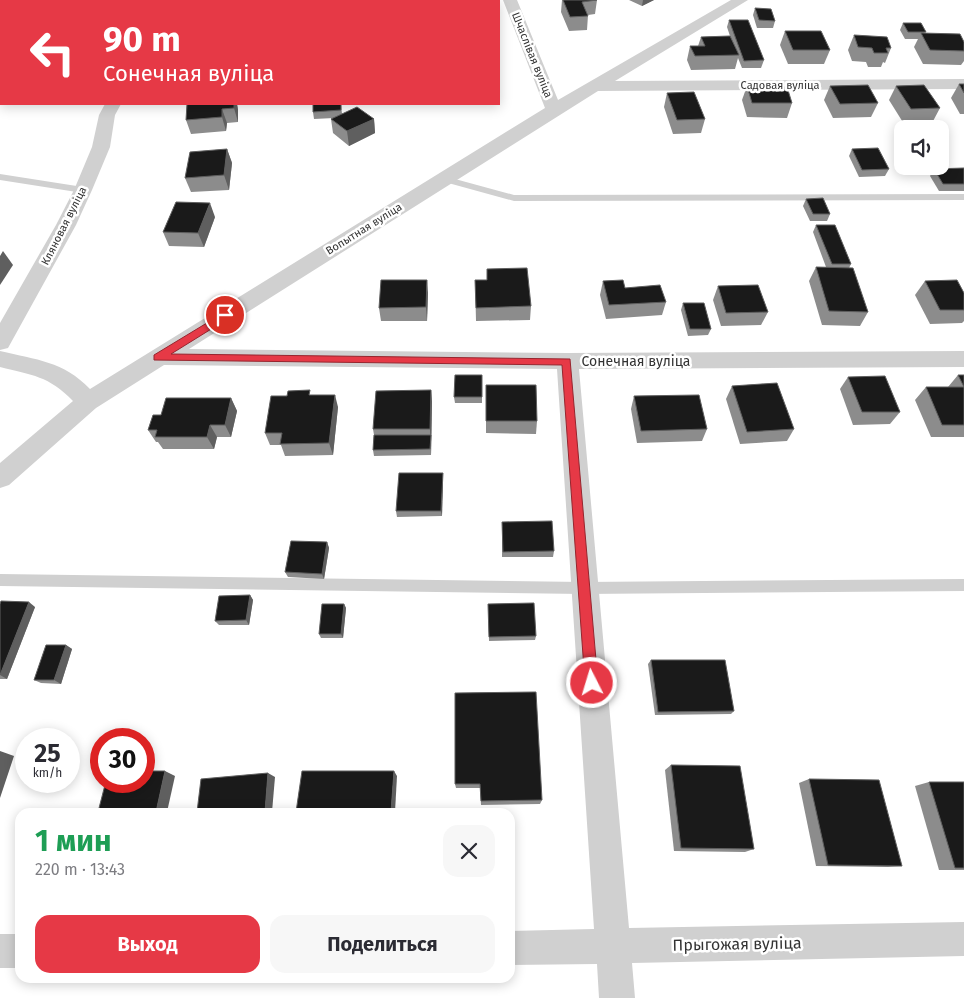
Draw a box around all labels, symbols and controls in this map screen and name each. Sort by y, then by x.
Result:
street label: Шчаслівая вуліца [509,10,555,100]
text: 90 m [103,18,181,60]
icon: left [20,20,85,85]
text: Сонечная вуліца [103,60,274,87]
street label: Садовая вуліца [741,79,819,92]
map controls [894,120,949,175]
button: sound [894,120,949,175]
street label: Кляновая вуліца [39,185,89,267]
street label: Вопытная вуліца [324,200,404,258]
pin [204,294,246,336]
icon: arrive [211,301,239,329]
street label: Сонечная вуліца [582,353,691,370]
position arrow [565,656,617,708]
speed limit sign: 30 [90,728,155,793]
text: 25 [34,739,61,769]
text: km/h [33,766,62,780]
text: 1 мин [35,823,112,859]
button: close [443,825,495,877]
text: 220 m · 13:43 [35,860,125,879]
button: Выход [35,915,260,973]
button: Поделиться [270,915,495,973]
street label: Прыгожая вуліца [672,933,802,955]

